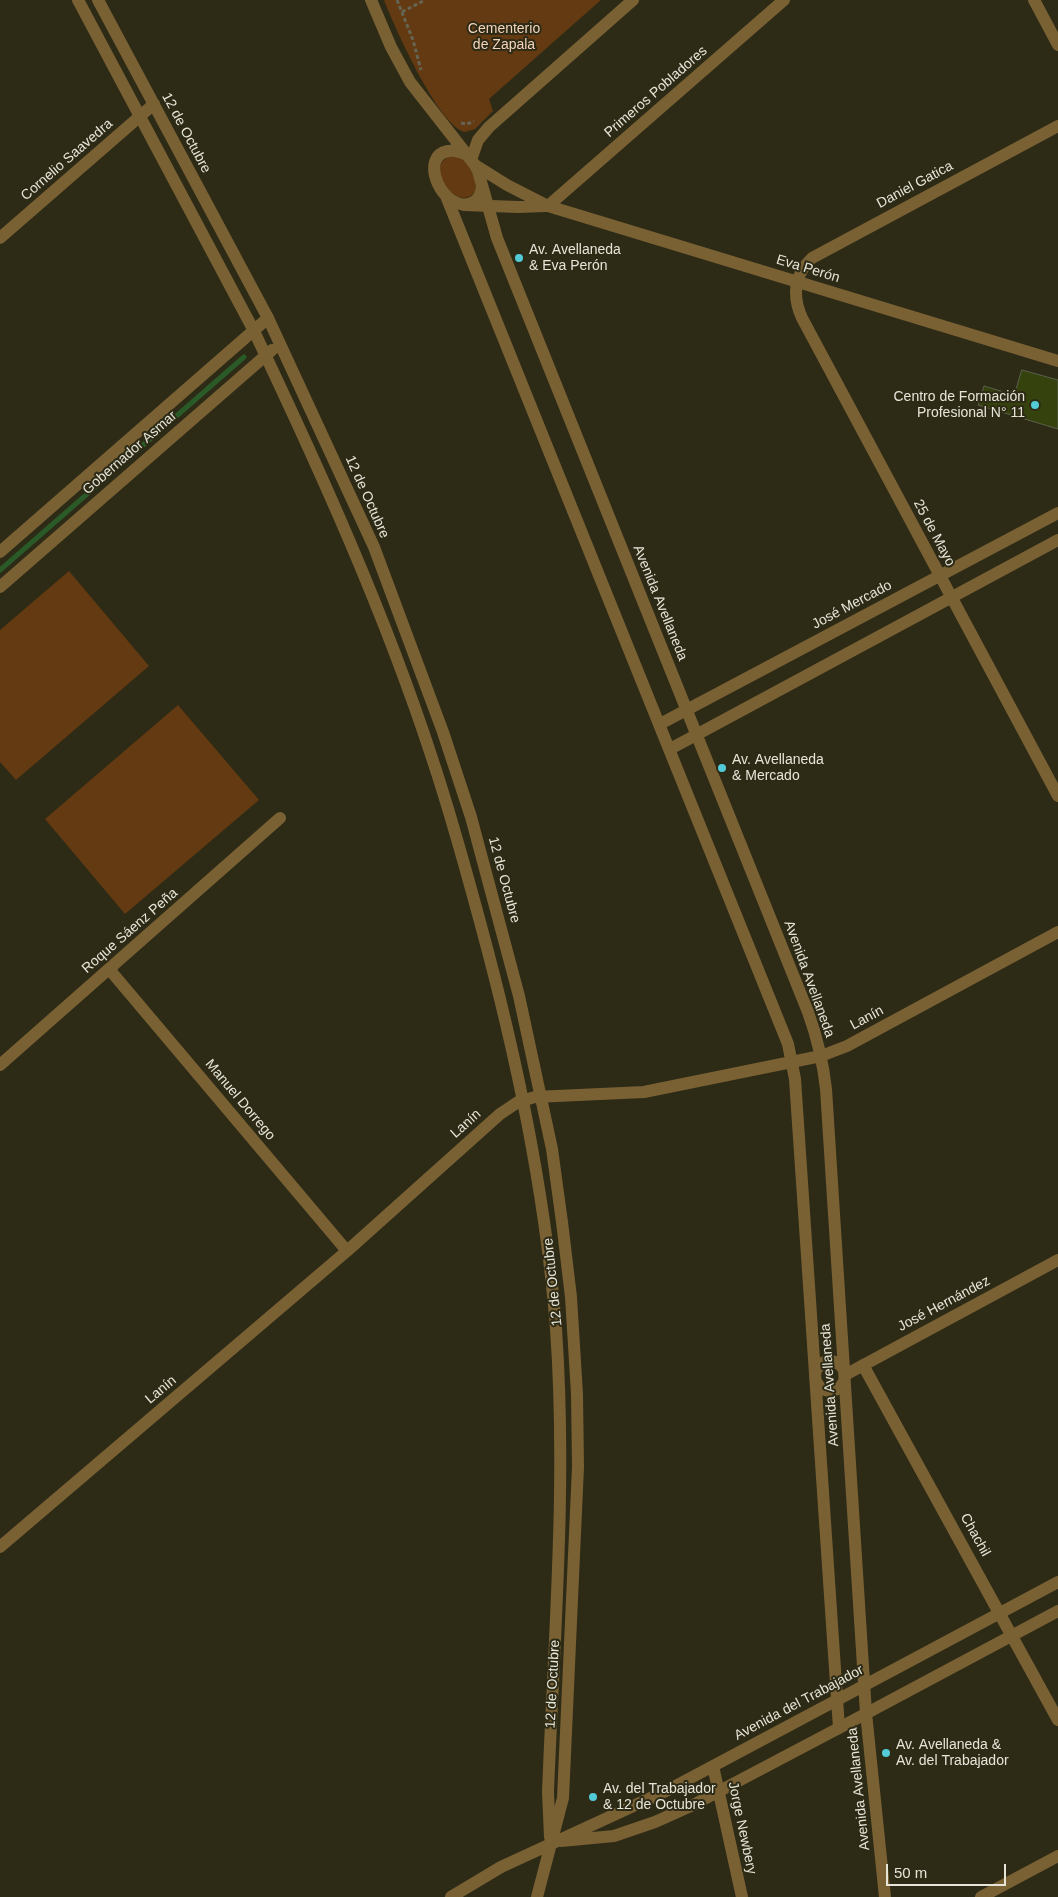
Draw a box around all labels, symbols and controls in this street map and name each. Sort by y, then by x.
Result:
park label: Cementerio de Zapala [468,21,540,54]
street label: Primeros Pobladores [601,43,711,141]
street label: 12 de Octubre [158,90,214,176]
street label: Cornelio Saavedra [18,116,116,204]
street label: Daniel Gatica [874,158,956,212]
place label: Av. Avellaneda & Eva Perón [529,242,621,274]
street label: Eva Perón [774,251,842,287]
marker: Av. Avellaneda & Eva Perón [513,252,525,264]
place label: Centro de Formación Profesional N° 11 [893,389,1025,422]
marker: Centro de Formación Profesional N° 11 [1029,399,1041,411]
street label: Gobernador Asmar [80,408,180,498]
street label: 12 de Octubre [341,453,393,541]
street label: 25 de Mayo [909,497,959,569]
street label: Avenida Avellaneda [629,543,691,663]
street label: José Mercado [809,577,895,633]
place label: Av. Avellaneda & Mercado [732,752,824,784]
marker: Av. Avellaneda & Mercado [716,762,728,774]
street label: 12 de Octubre [484,835,524,925]
street label: Roque Sáenz Peña [79,885,181,977]
street label: Avenida Avellaneda [780,918,838,1040]
street label: Lanín [848,1002,886,1034]
street label: Manuel Dorrego [201,1056,279,1144]
street label: Lanín [447,1106,485,1142]
street label: 12 de Octubre [540,1237,566,1327]
street label: José Hernández [895,1273,993,1335]
street label: Avenida Avellaneda [817,1323,843,1447]
street label: Lanín [142,1372,180,1408]
street label: Chachil [956,1511,994,1559]
street label: 12 de Octubre [542,1639,564,1729]
street label: Avenida del Trabajador [731,1662,867,1744]
street label: Avenida Avellaneda [844,1727,874,1851]
place label: Av. Avellaneda & Av. del Trabajador [896,1737,1009,1770]
marker: Av. Avellaneda & Av. del Trabajador [880,1747,892,1759]
street label: Jorge Newbery [724,1780,760,1876]
place label: Av. del Trabajador & 12 de Octubre [603,1781,716,1814]
marker: Av. del Trabajador & 12 de Octubre [587,1791,599,1803]
scale bar [888,1854,1008,1886]
text: 50 m [894,1864,927,1881]

